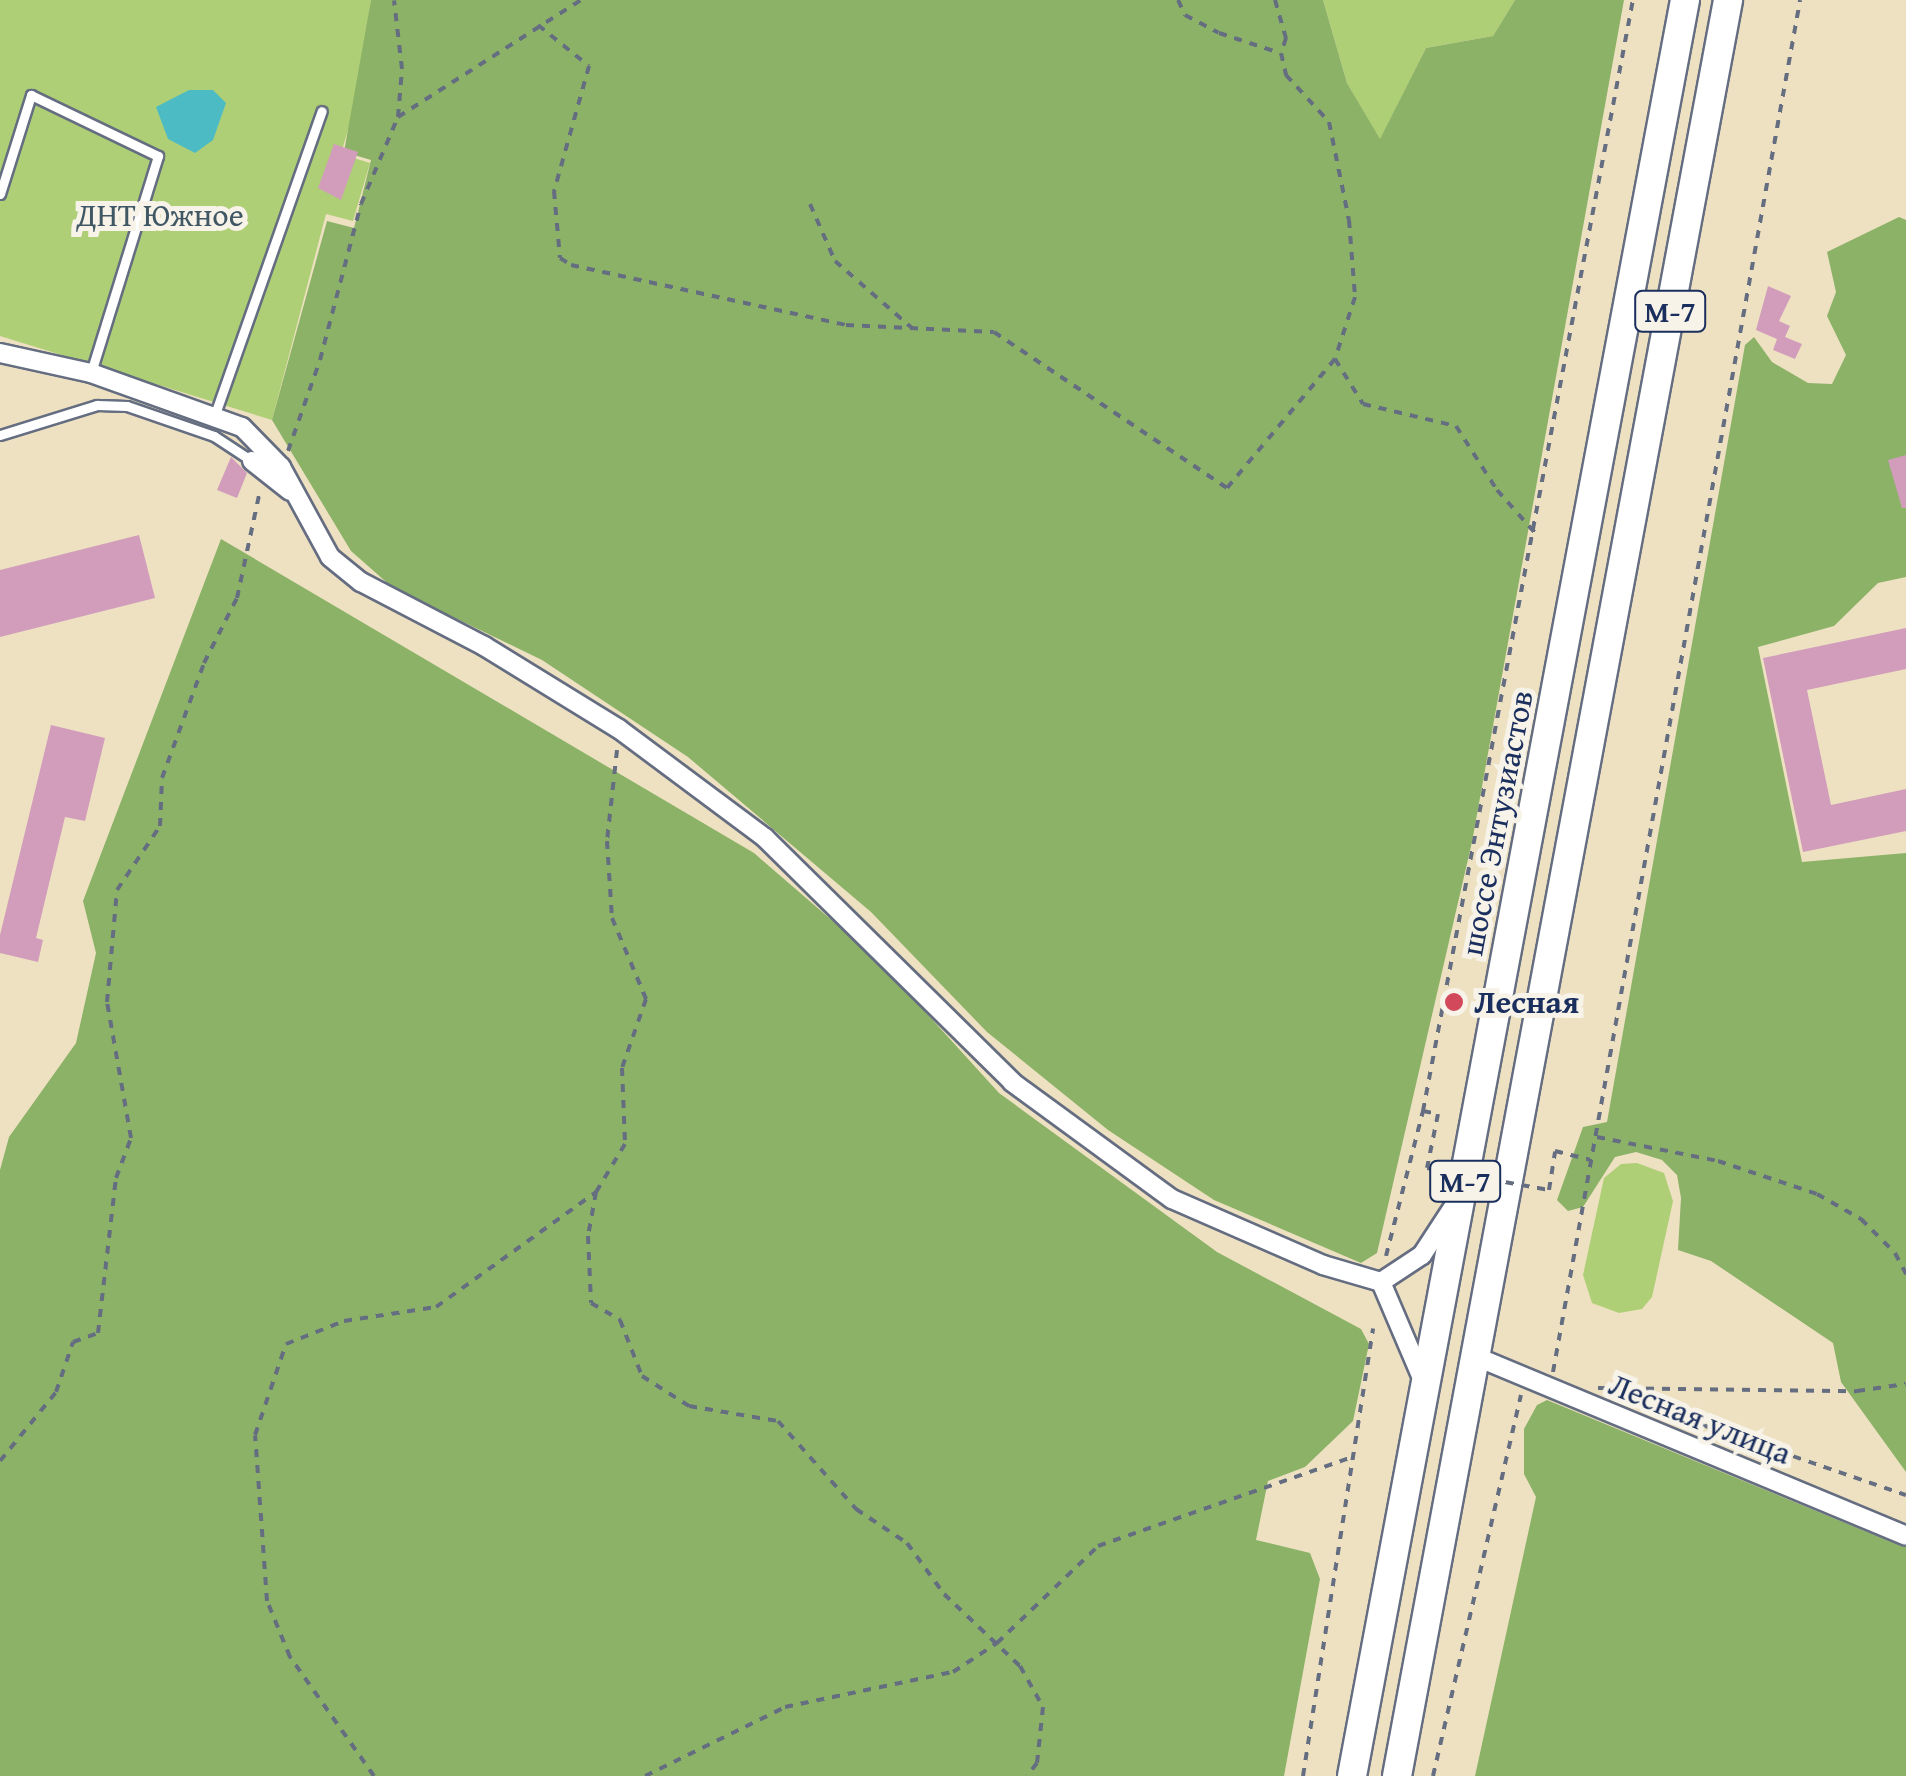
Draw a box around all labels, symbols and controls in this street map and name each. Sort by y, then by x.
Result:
park label: ДНТ Южное [76,196,244,234]
road number: М-7 [1632,286,1708,336]
street label: шоссе Энтузиастов [1452,687,1542,959]
place label: Лесная [1474,983,1579,1021]
marker: Лесная [1443,991,1465,1013]
road number: М-7 [1428,1156,1502,1206]
street label: Лесная улица [1603,1365,1797,1473]

